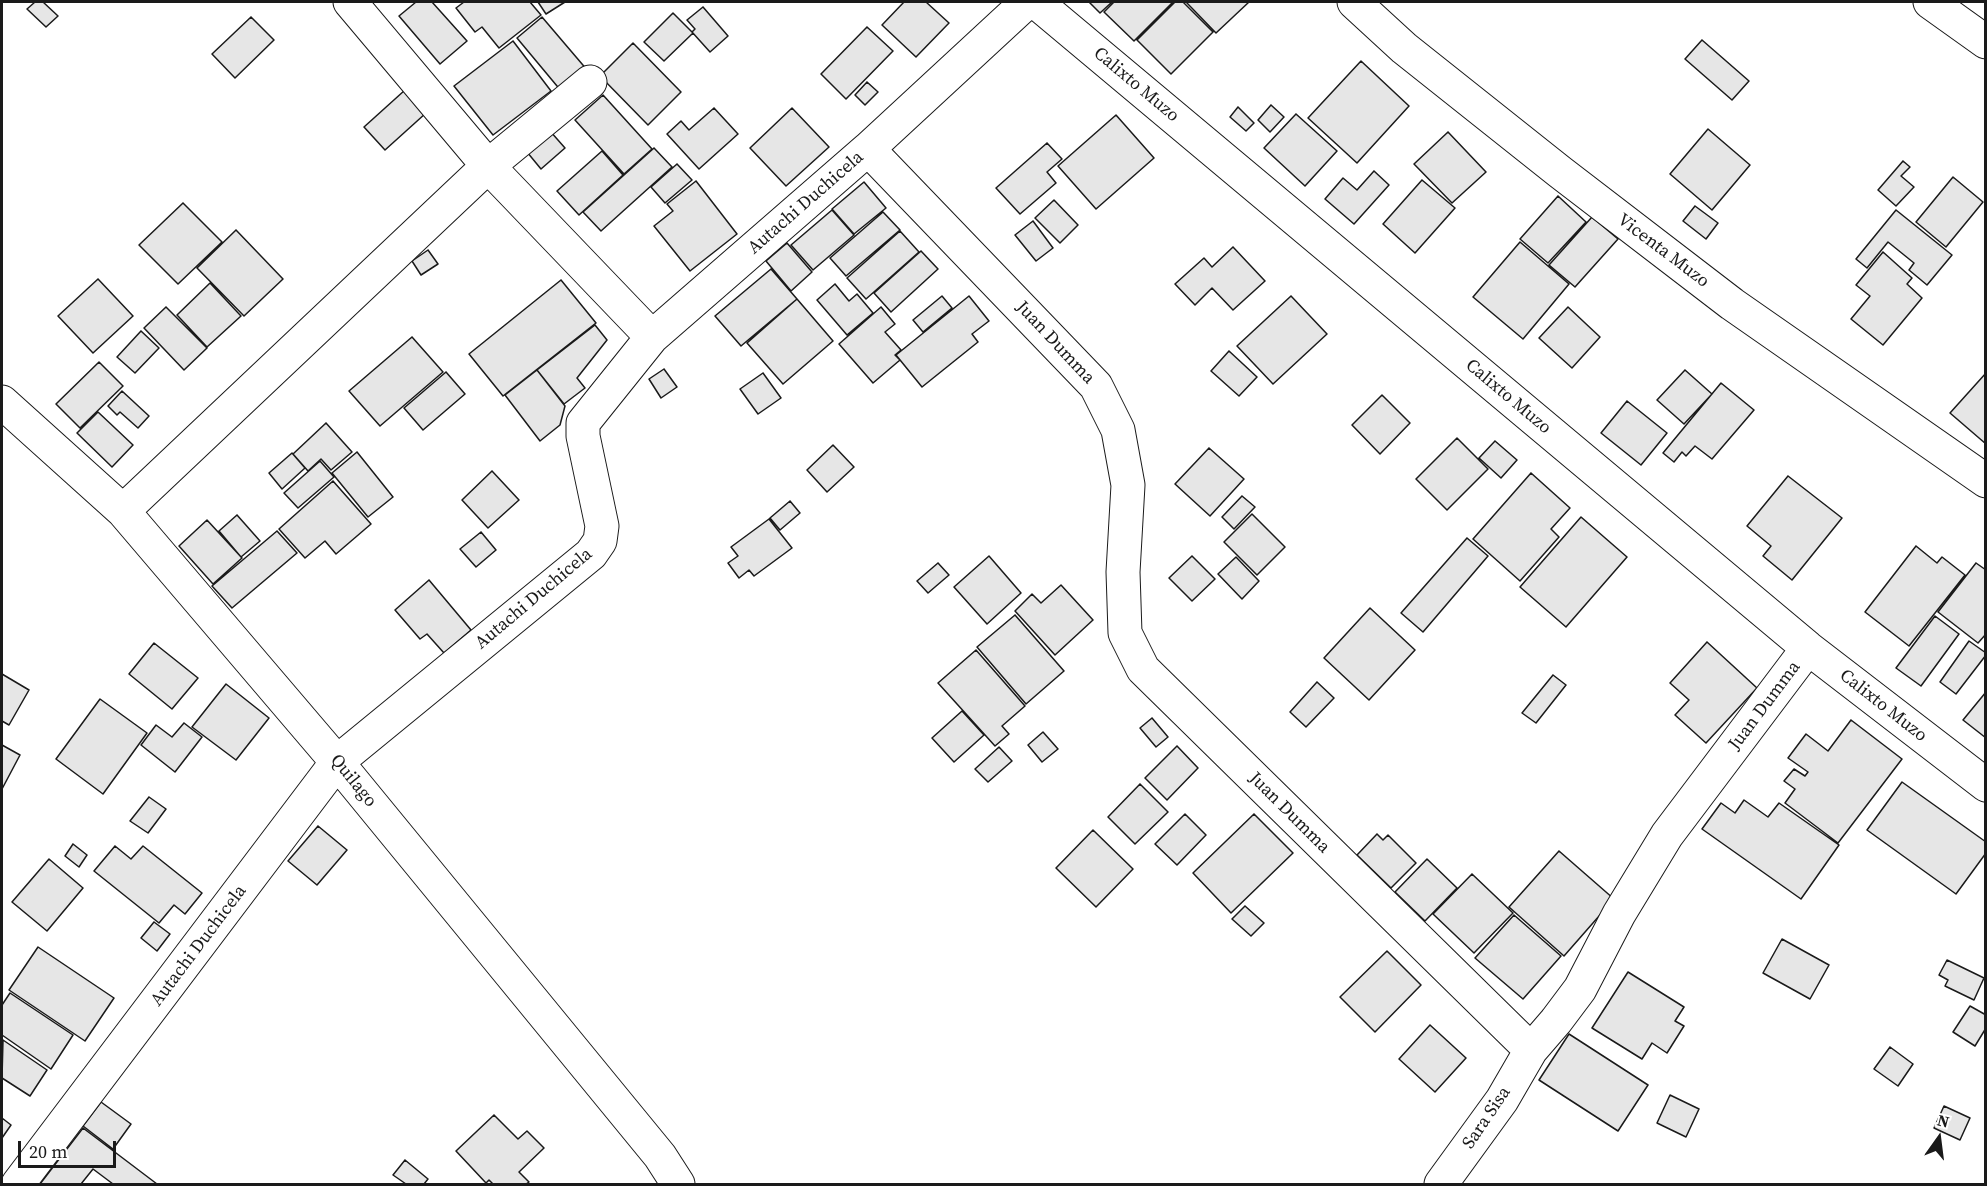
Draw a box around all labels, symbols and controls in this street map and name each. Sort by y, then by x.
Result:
street label: Calixto Muzo [1089,43,1183,127]
street label: Autachi Duchicela [744,147,868,259]
street label: Vicenta Muzo [1613,209,1713,293]
street label: Juan Dumma [1011,297,1099,389]
street label: Calixto Muzo [1461,355,1555,439]
street label: Autachi Duchicela [471,544,597,654]
street label: Juan Dumma [1725,657,1805,755]
street label: Calixto Muzo [1835,665,1931,747]
street label: Quilago [325,750,381,812]
street label: Juan Dumma [1244,768,1334,858]
street label: Autachi Duchicela [146,881,252,1011]
street label: Sara Sisa [1458,1083,1516,1153]
north arrow [1909,1108,1969,1168]
text: N [1935,1108,1952,1133]
scale bar [21,1129,118,1167]
text: 20 m [29,1139,67,1164]

